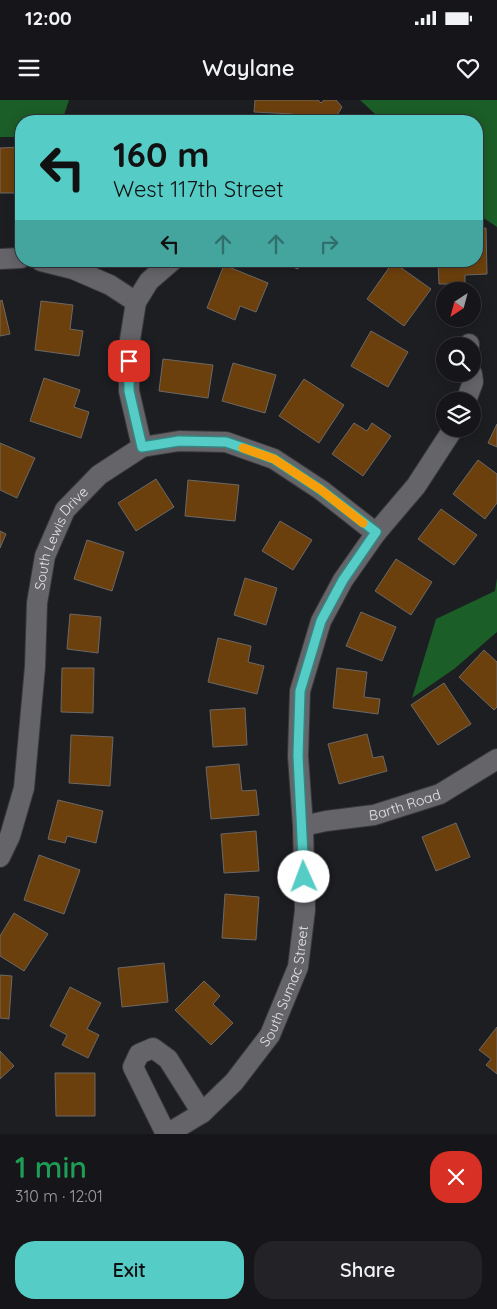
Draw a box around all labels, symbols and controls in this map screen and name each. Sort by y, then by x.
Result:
text: 12:00 [25,6,72,30]
icon: menu [15,54,43,82]
text: Waylane [202,54,295,82]
icon: heart [454,54,482,82]
text: 160 m [113,132,210,176]
icon: left [30,135,95,200]
text: West 117th Street [113,175,284,203]
icon: left [156,230,184,258]
icon: ahead [209,230,237,258]
icon: ahead [262,230,290,258]
icon: right [315,230,343,258]
north arrow [436,282,481,328]
map controls [436,282,481,437]
button: search [436,337,481,382]
pin [108,340,150,382]
icon: arrive [115,347,143,375]
button: layers [436,392,481,437]
street label: South Lewis Drive [30,483,92,591]
street label: Barth Road [368,785,443,825]
position arrow [277,850,329,902]
street label: South Sumac Street [255,924,312,1050]
text: 1 min [15,1148,87,1186]
button: close [430,1151,482,1203]
text: 310 m · 12:01 [15,1186,103,1206]
button: Exit [15,1241,244,1299]
button: Share [254,1241,482,1299]

